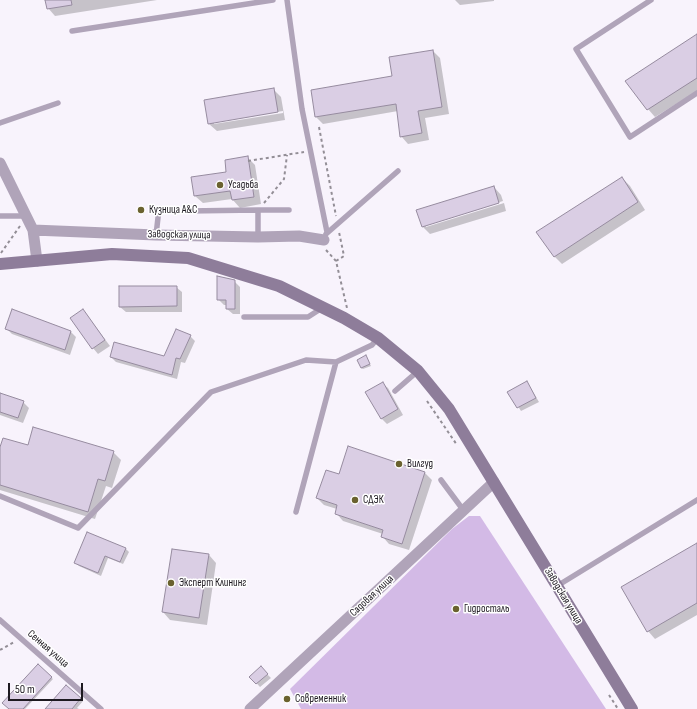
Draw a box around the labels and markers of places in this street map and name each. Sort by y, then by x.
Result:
place label: Усадьба [228,178,258,192]
marker: Усадьба [215,180,225,190]
place label: Кузница А&С [149,203,197,217]
marker: Кузница А&С [136,205,146,215]
place label: Вилгуд [407,457,433,471]
marker: Вилгуд [394,459,404,469]
place label: СДЭК [363,493,384,507]
marker: СДЭК [350,495,360,505]
place label: Эксперт Клининг [179,576,246,590]
marker: Эксперт Клининг [166,578,176,588]
place label: Гидросталь [464,602,509,616]
marker: Гидросталь [451,604,461,614]
place label: Современник [295,692,346,706]
marker: Современник [282,694,292,704]

